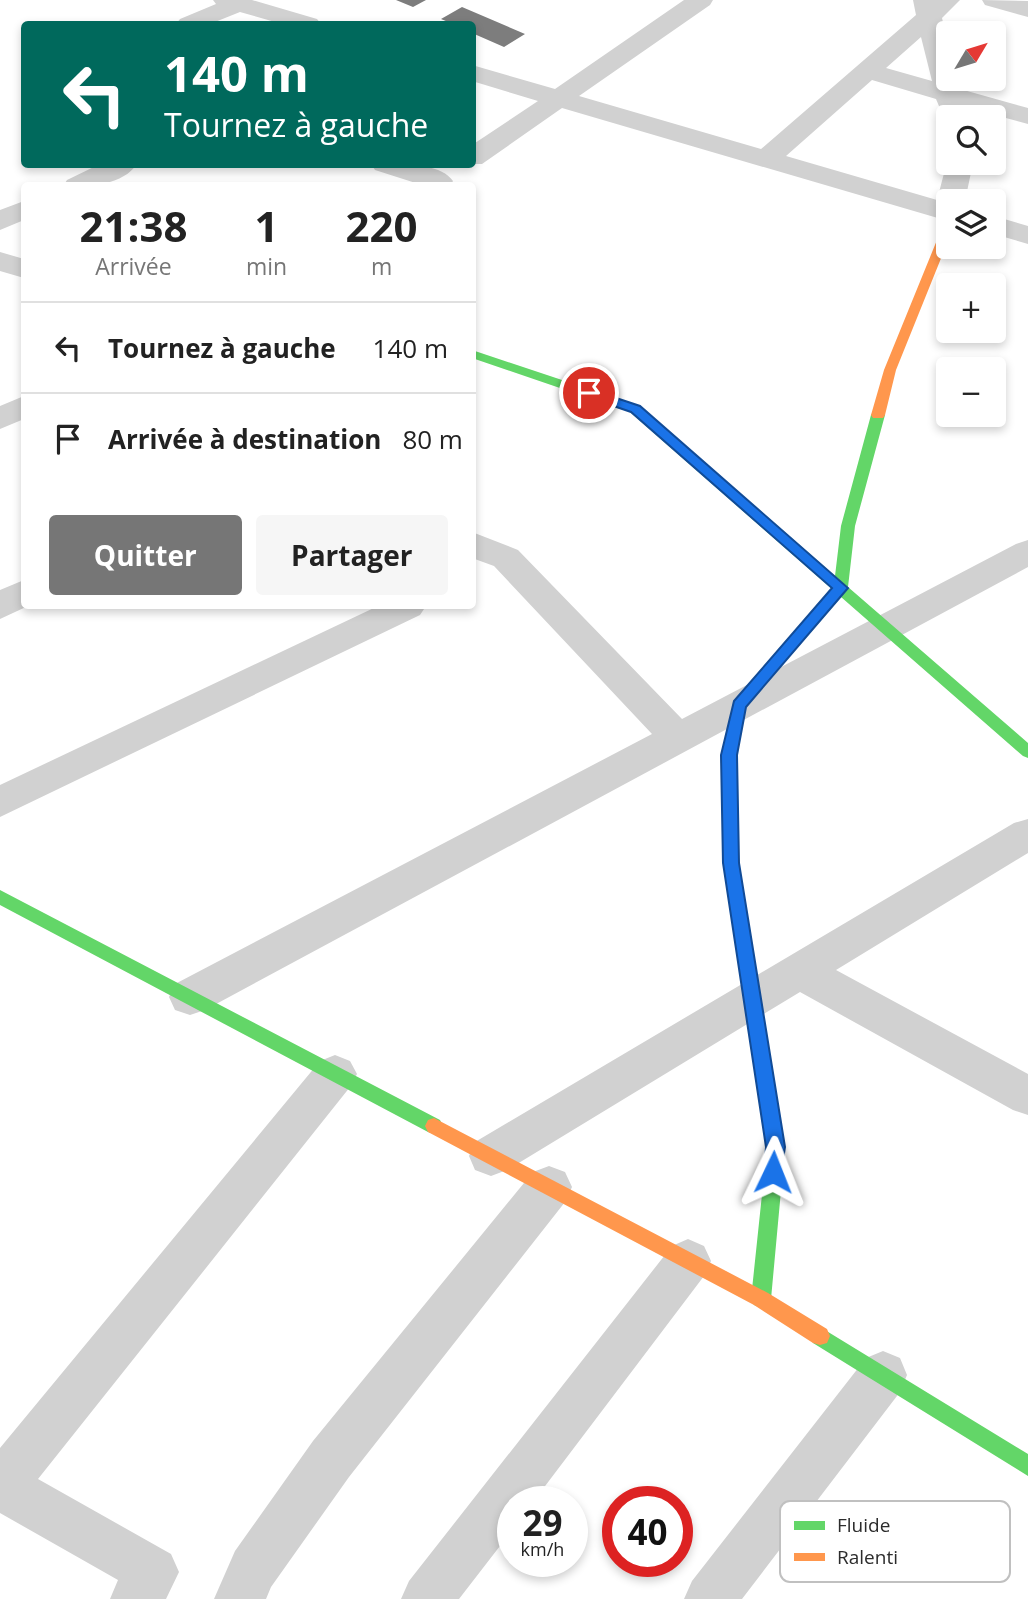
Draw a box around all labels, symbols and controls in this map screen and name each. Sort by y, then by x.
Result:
north arrow [936,21,1006,91]
map controls [936,21,1006,427]
text: 140 m [164,40,309,106]
icon: left [49,49,140,140]
text: Tournez à gauche [164,103,428,146]
button: search [936,105,1006,175]
button: layers [936,189,1006,259]
text: 21:38 [79,197,187,254]
text: 1 [254,197,279,254]
text: 220 [346,197,418,254]
text: Arrivée [95,250,172,282]
text: min [246,250,287,282]
text: m [371,250,392,282]
button: + [936,273,1006,343]
icon: left [49,329,87,367]
text: Tournez à gauche [108,330,336,366]
text: 140 m [373,330,448,366]
button: − [936,357,1006,427]
pin [559,363,619,423]
icon: arrive [570,374,608,412]
icon: arrive [49,420,87,458]
text: Arrivée à destination [108,421,381,457]
text: 80 m [402,421,463,457]
button: Quitter [49,515,242,595]
button: Partager [256,515,448,595]
position arrow [736,1135,810,1209]
speed limit sign: 40 [602,1486,693,1577]
text: 29 [522,1499,563,1546]
legend [780,1501,1010,1582]
text: Fluide [837,1512,890,1538]
text: km/h [521,1537,564,1561]
text: Ralenti [837,1544,898,1570]

